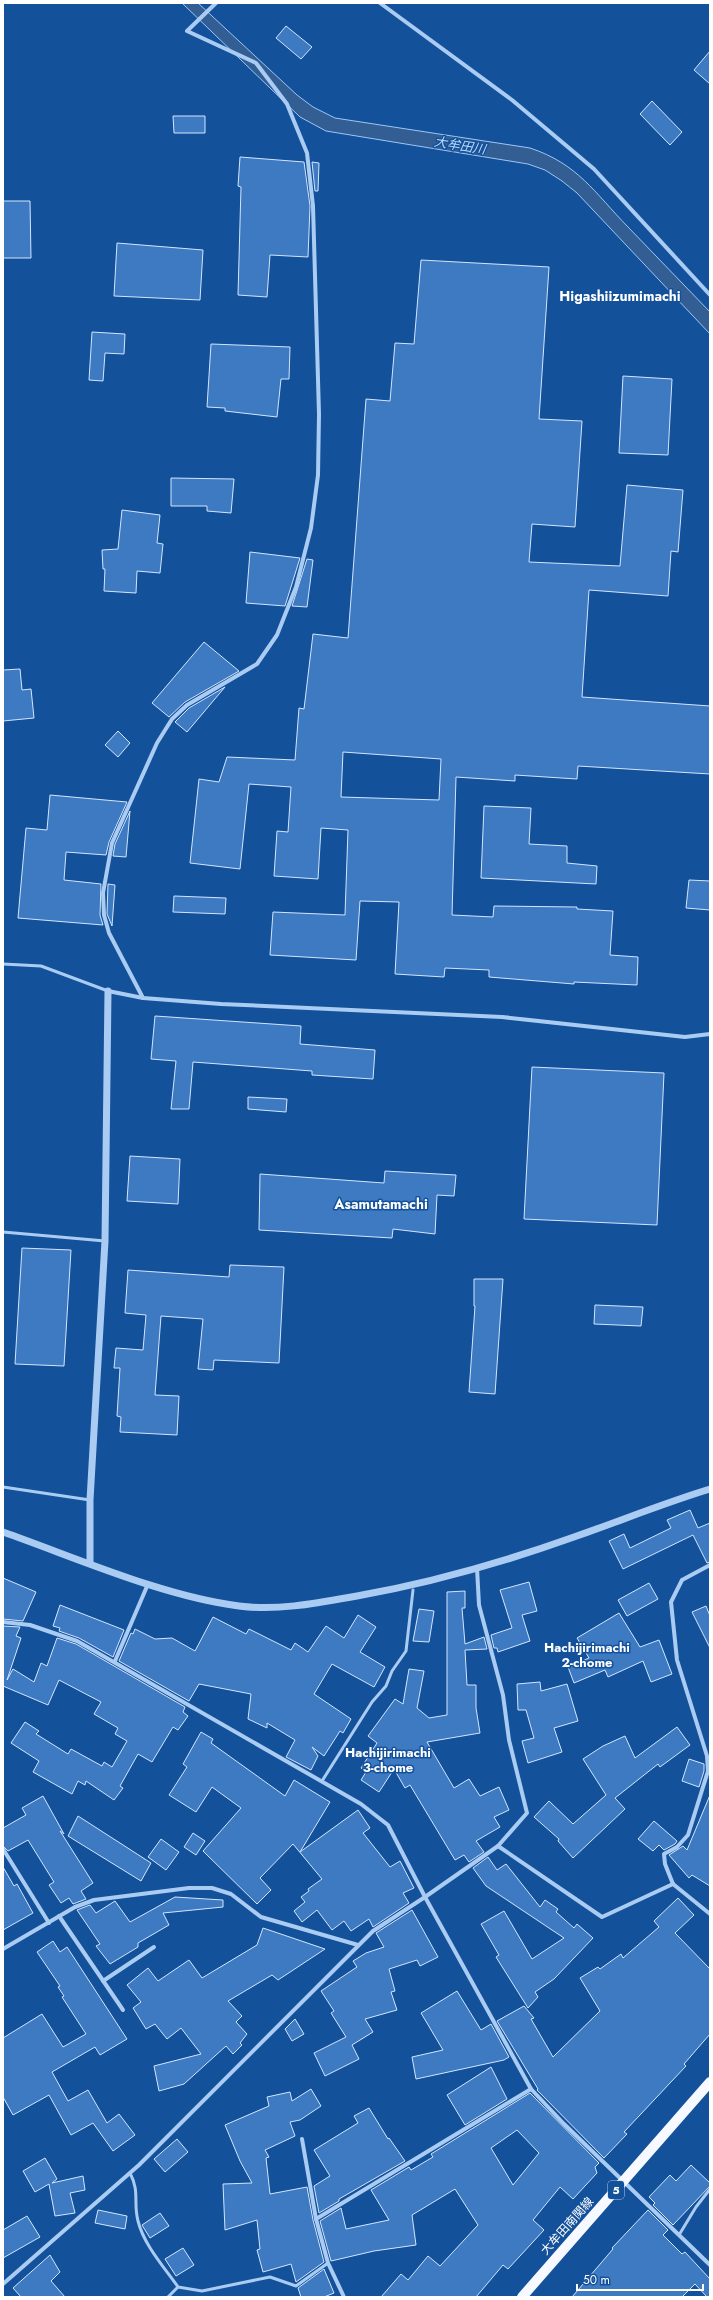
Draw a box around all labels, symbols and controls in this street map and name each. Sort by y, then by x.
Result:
water label: 大牟田川 [433,132,489,159]
district label: Higashiizumimachi [559,286,681,306]
district label: Asamutamachi [333,1194,428,1214]
district label: Hachijirimachi 2-chome [544,1638,630,1672]
district label: Hachijirimachi 3-chome [345,1743,431,1777]
road number: 5 [608,2181,624,2199]
street label: 大牟田南関線 [536,2193,598,2259]
scale bar [577,2266,703,2292]
text: 50 m [583,2271,610,2289]

